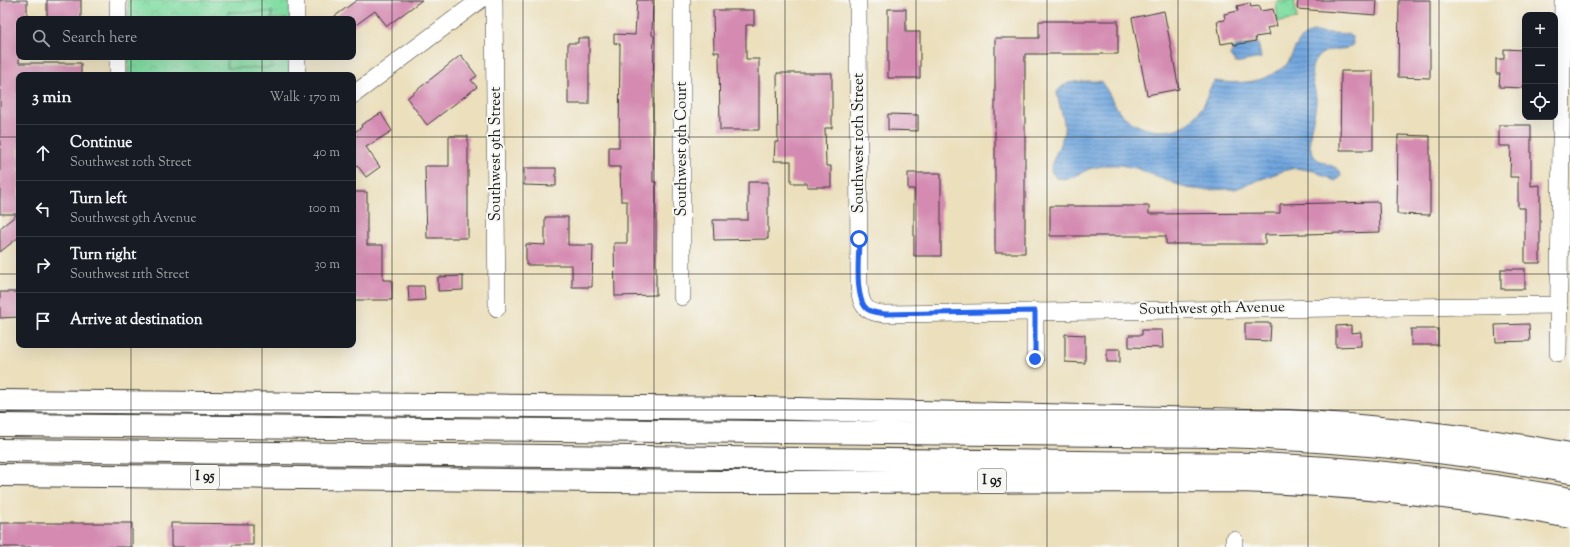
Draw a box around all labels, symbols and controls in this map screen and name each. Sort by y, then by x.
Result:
map controls [1522,12,1558,120]
button: + [1522,12,1558,48]
search box [16,16,356,60]
icon: search [30,27,52,49]
text: Search here [62,28,137,49]
button: − [1522,48,1558,84]
street label: Southwest 10th Street [849,73,870,213]
street label: Southwest 9th Court [672,81,693,217]
button: locate [1522,84,1558,120]
text: 3 min [32,86,71,110]
street label: Southwest 9th Street [486,87,507,221]
text: Walk · 170 m [270,89,340,107]
text: Continue [70,133,132,154]
icon: ahead [32,142,54,164]
text: 40 m [313,144,340,162]
text: Southwest 10th Street [70,154,192,172]
text: Turn left [70,189,127,210]
icon: left [32,198,54,220]
text: 100 m [308,200,340,218]
text: Southwest 9th Avenue [70,210,197,228]
route start [850,230,868,248]
text: Turn right [70,245,136,266]
icon: right [32,254,54,276]
text: 30 m [314,256,340,274]
text: Southwest 11th Street [70,266,189,284]
street label: Southwest 9th Avenue [1139,297,1285,321]
icon: arrive [32,310,54,332]
text: Arrive at destination [70,310,203,331]
route end [1026,350,1044,368]
road number: I 95 [191,465,219,489]
road number: I 95 [978,469,1006,493]

